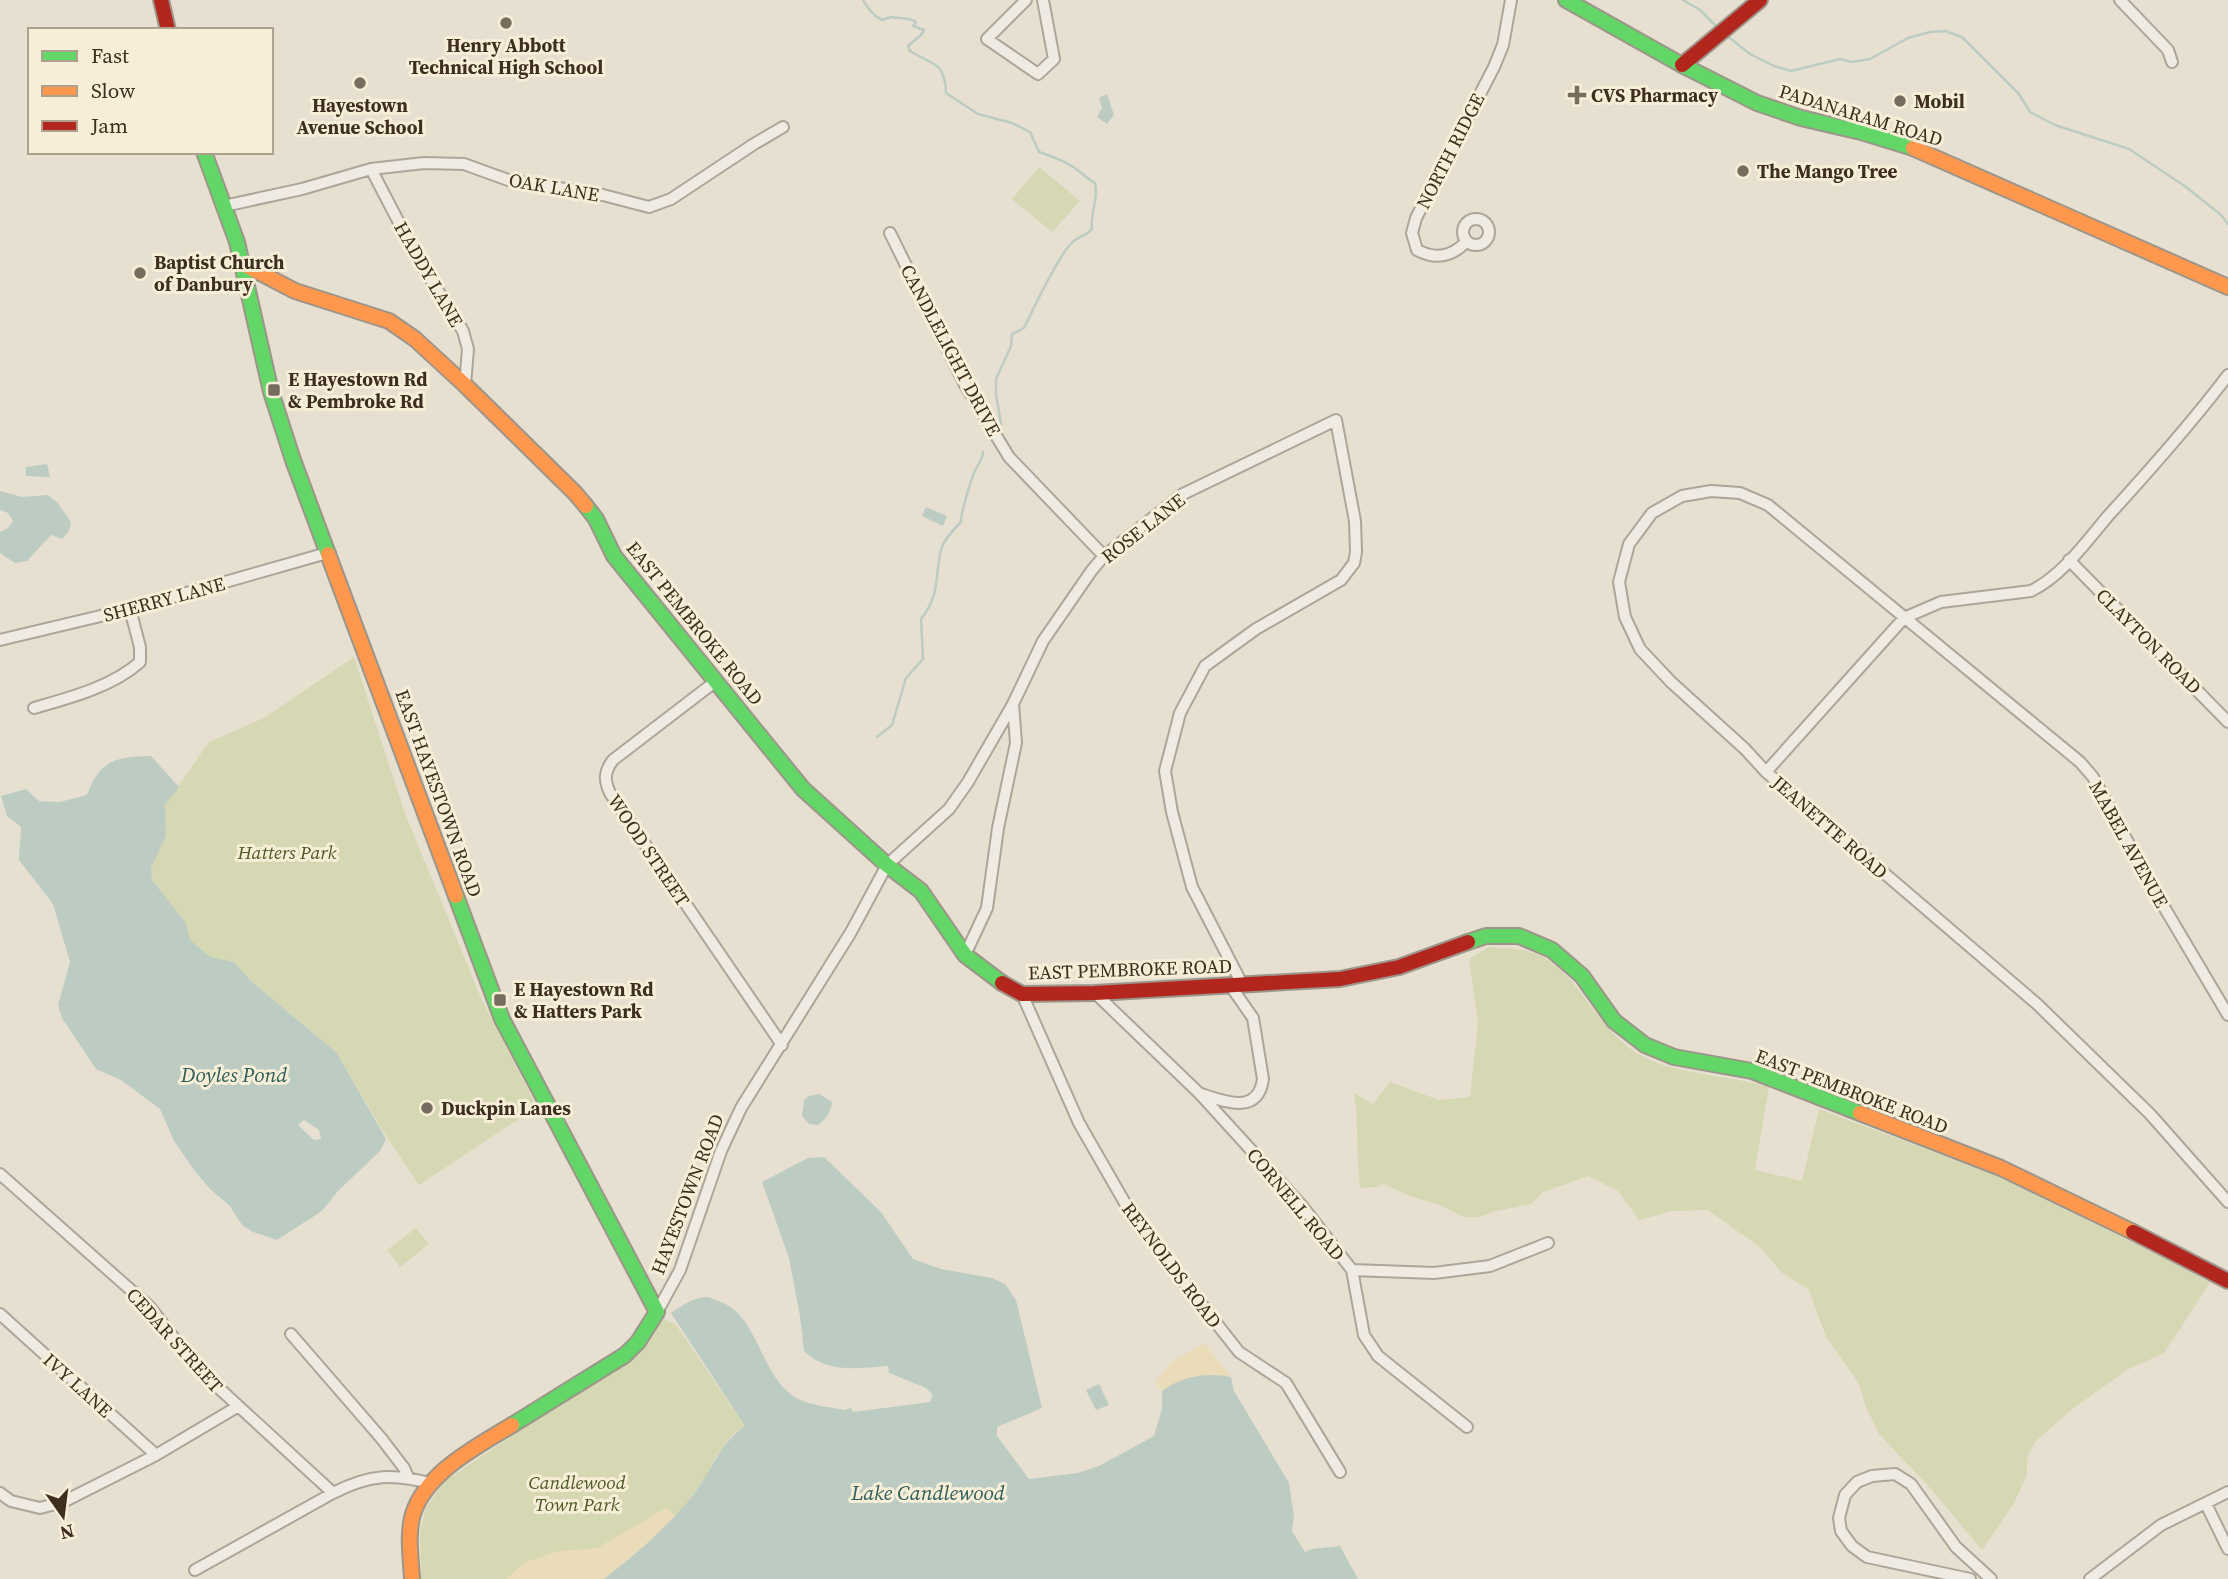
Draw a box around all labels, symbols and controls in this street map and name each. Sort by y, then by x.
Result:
marker: Henry Abbott Technical High School [498,15,514,31]
legend [28,28,273,154]
place label: Henry Abbott Technical High School [409,32,603,80]
text: Fast [91,41,129,70]
marker: Hayestown Avenue School [352,75,368,91]
text: Slow [91,76,135,105]
street label: PADANARAM ROAD [1776,78,1946,152]
place label: CVS Pharmacy [1591,82,1719,108]
marker: CVS Pharmacy [1569,87,1585,103]
place label: Mobil [1914,88,1965,114]
street label: NORTH RIDGE [1410,89,1490,213]
place label: Hayestown Avenue School [296,92,424,140]
marker: Mobil [1892,93,1908,109]
text: Jam [90,111,128,140]
place label: The Mango Tree [1757,158,1898,184]
marker: The Mango Tree [1735,163,1751,179]
street label: OAK LANE [507,166,601,208]
street label: HADDY LANE [388,217,470,331]
place label: Baptist Church of Danbury [154,249,285,297]
street label: CANDLELIGHT DRIVE [895,260,1007,440]
marker: Baptist Church of Danbury [132,265,148,281]
place label: E Hayestown Rd & Pembroke Rd [288,366,428,414]
marker: E Hayestown Rd & Pembroke Rd [266,382,282,398]
street label: ROSE LANE [1096,487,1190,569]
street label: EAST PEMBROKE ROAD [621,535,769,711]
street label: SHERRY LANE [100,570,228,628]
street label: CLAYTON ROAD [2090,582,2208,700]
street label: EAST HAYESTOWN ROAD [389,686,489,900]
street label: JEANETTE ROAD [1766,769,1894,885]
street label: MABEL AVENUE [2083,776,2175,912]
street label: WOOD STREET [602,789,696,912]
park label: Hatters Park [236,839,337,865]
street label: EAST PEMBROKE ROAD [1027,952,1233,986]
place label: E Hayestown Rd & Hatters Park [514,976,654,1024]
marker: E Hayestown Rd & Hatters Park [492,992,508,1008]
street label: EAST PEMBROKE ROAD [1752,1042,1952,1140]
water label: Doyles Pond [180,1060,287,1089]
place label: Duckpin Lanes [441,1095,571,1121]
marker: Duckpin Lanes [419,1100,435,1116]
street label: HAYESTOWN ROAD [644,1110,730,1278]
street label: CORNELL ROAD [1241,1142,1351,1266]
street label: REYNOLDS ROAD [1116,1197,1228,1333]
street label: CEDAR STREET [121,1282,229,1398]
street label: IVY LANE [38,1347,118,1423]
park label: Candlewood Town Park [528,1469,626,1517]
water label: Lake Candlewood [850,1478,1005,1507]
north arrow [28,1481,98,1551]
text: N [57,1518,77,1547]

